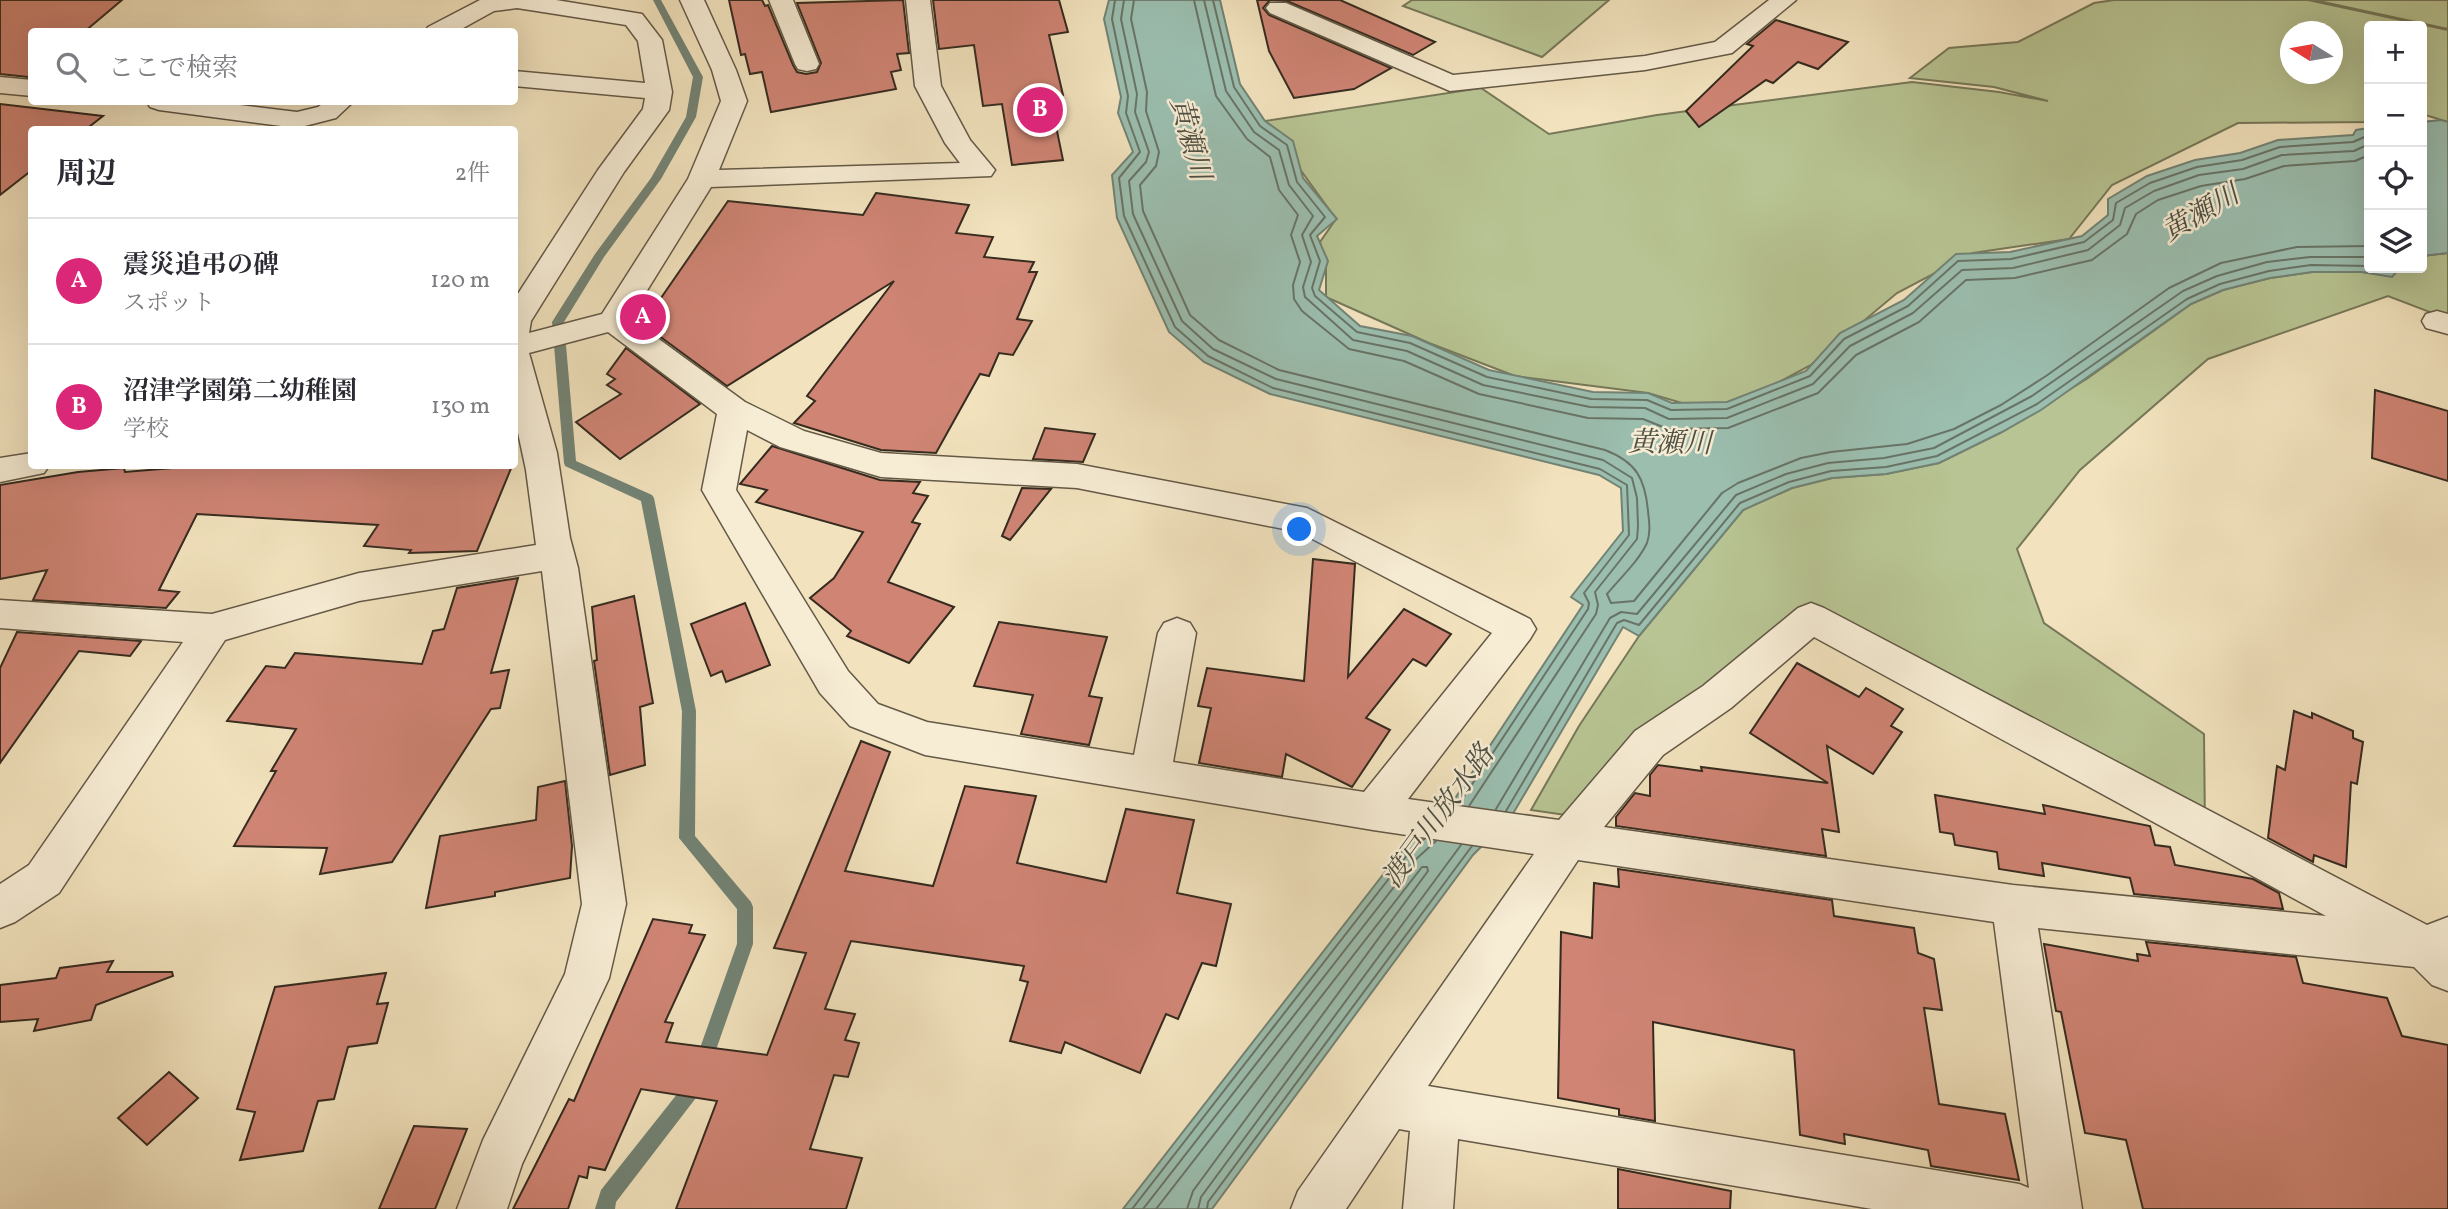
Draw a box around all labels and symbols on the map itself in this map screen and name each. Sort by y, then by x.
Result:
north arrow [2280,21,2343,84]
pin: B [1017,84,1063,136]
water label: 黄瀬川 [1159,93,1219,188]
water label: 黄瀬川 [2155,175,2250,252]
pin: A [620,291,666,343]
water label: 黄瀬川 [1628,424,1715,464]
your location [1282,512,1316,546]
water label: 渡戸川放水路 [1374,736,1505,896]

